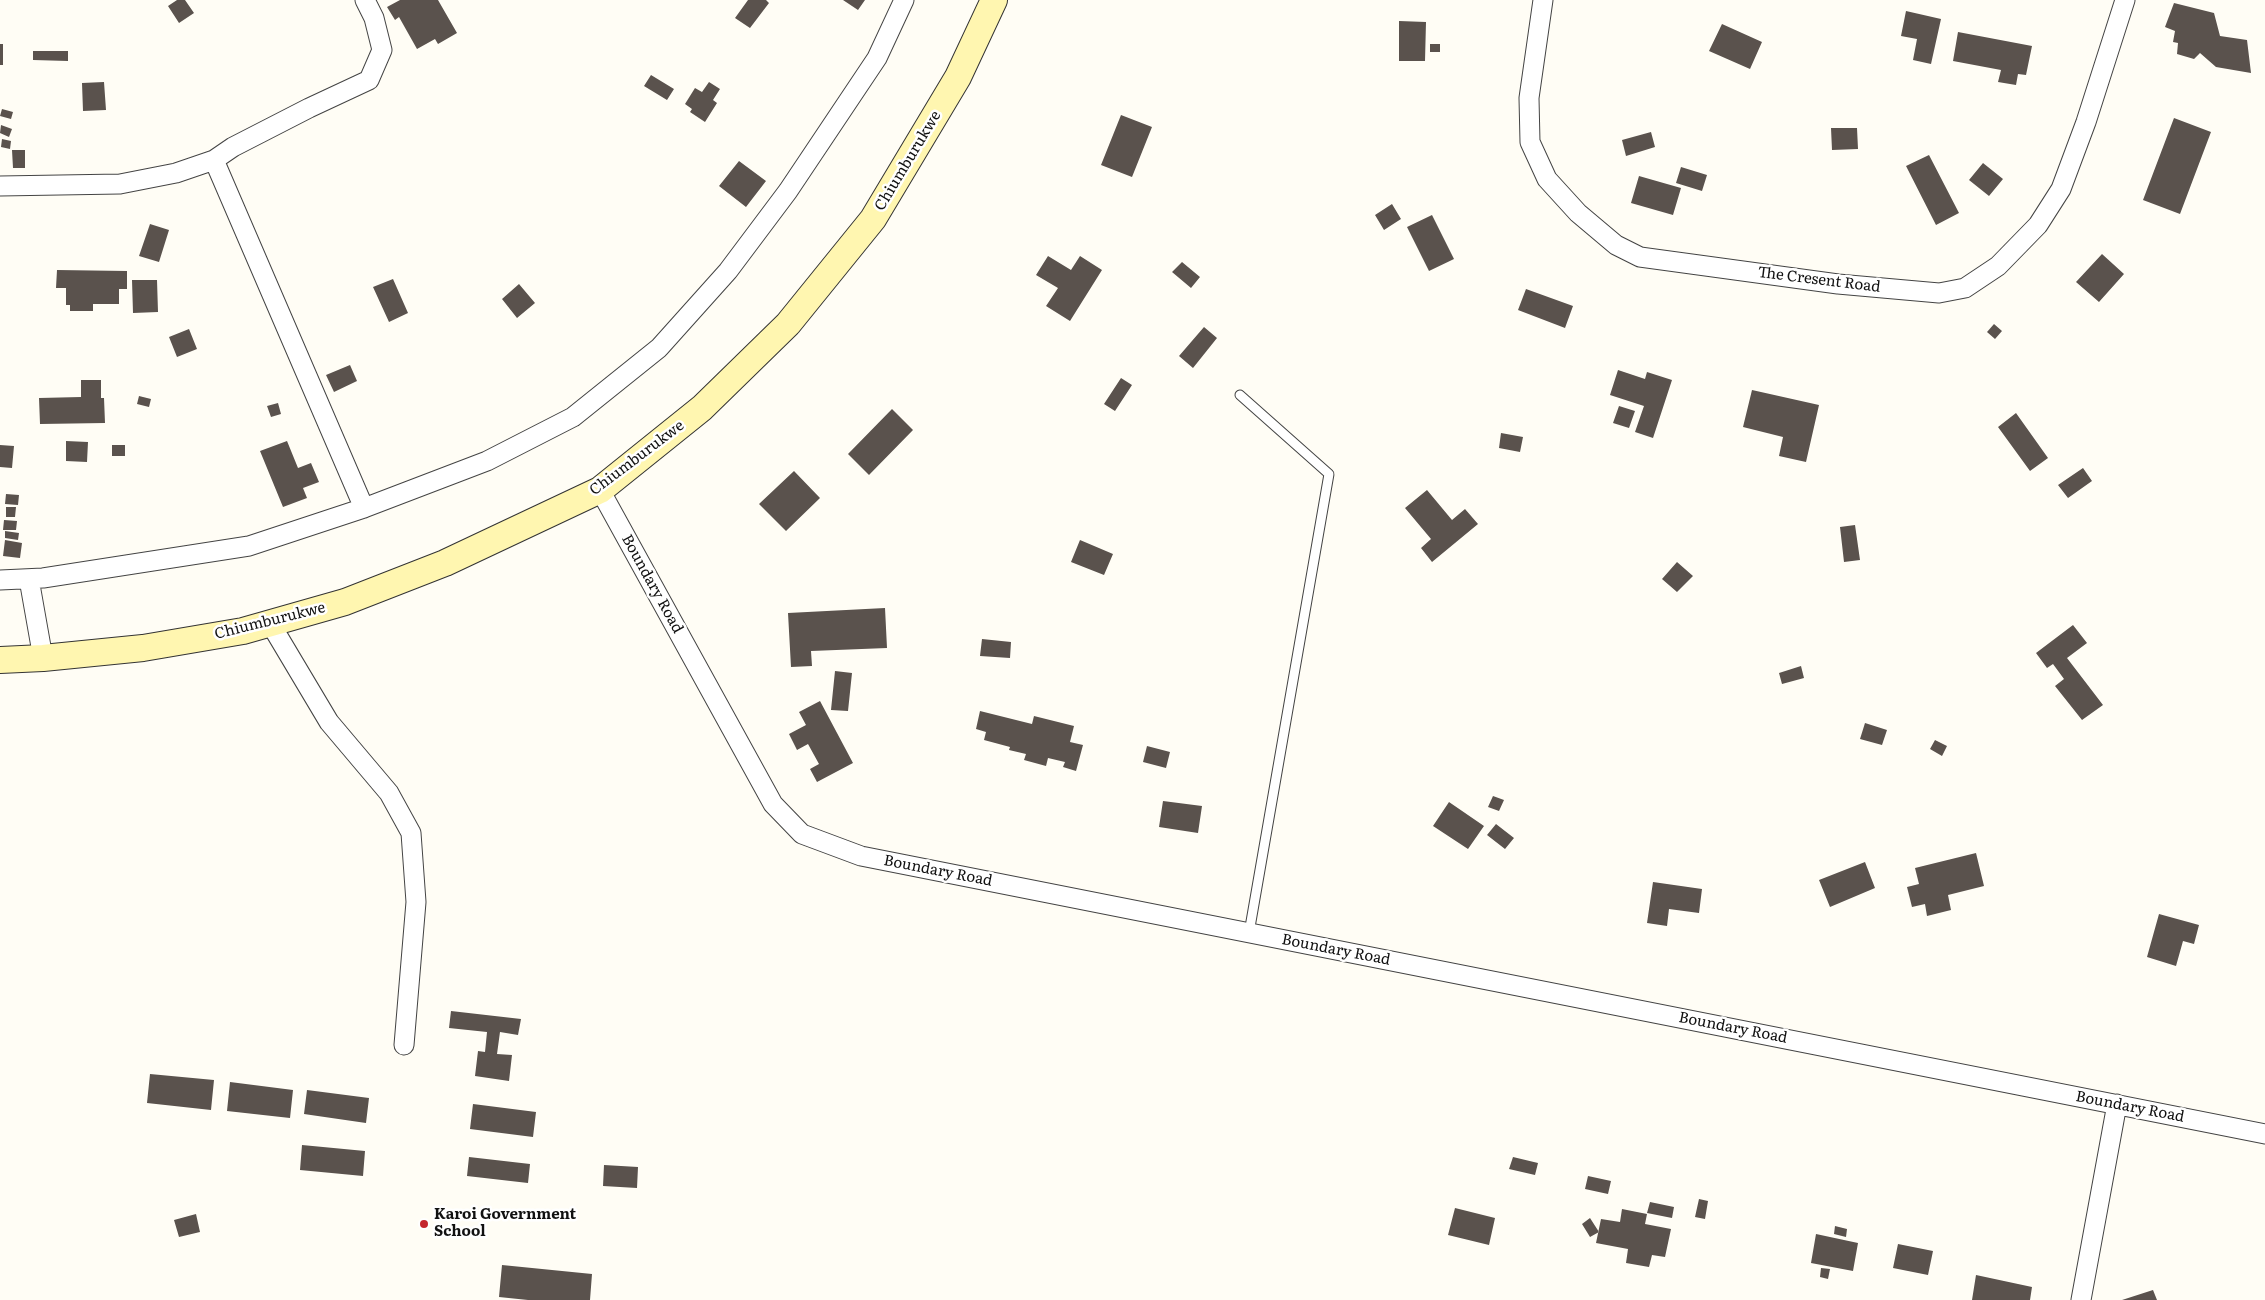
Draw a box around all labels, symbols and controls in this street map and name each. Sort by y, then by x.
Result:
street label: Chiumburukwe [871,108,945,214]
street label: The Cresent Road [1757,264,1881,296]
street label: Chiumburukwe [586,417,688,499]
street label: Boundary Road [617,531,687,637]
street label: Chiumburukwe [213,599,327,643]
street label: Boundary Road [882,852,994,890]
street label: Boundary Road [1280,931,1392,969]
street label: Boundary Road [1677,1009,1789,1047]
street label: Boundary Road [2074,1088,2186,1126]
place label: Karoi Government School [434,1206,576,1241]
marker: Karoi Government School [418,1218,430,1230]

